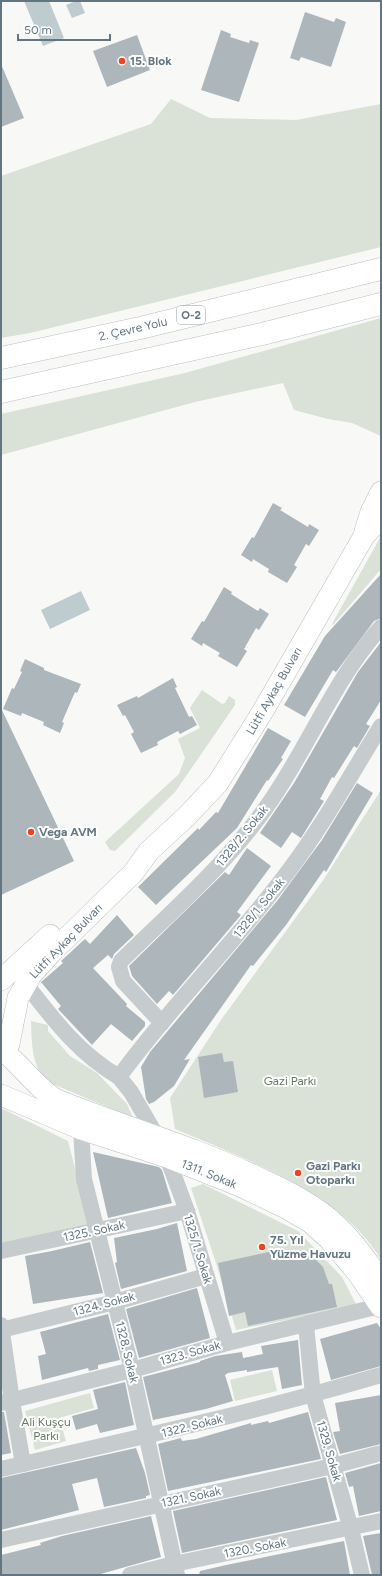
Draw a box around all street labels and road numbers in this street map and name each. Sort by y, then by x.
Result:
road number: O-2 [177,306,205,324]
street label: 2. Çevre Yolu [97,314,169,344]
street label: Lütfi Aykaç Bulvarı [243,645,305,737]
street label: 1328/2. Sokak [213,803,271,869]
street label: 1328/1. Sokak [231,875,287,941]
street label: Lütfi Aykaç Bulvarı [27,901,105,981]
street label: 1311. Sokak [179,1156,239,1192]
street label: 1325/1. Sokak [181,1212,215,1286]
street label: 1325. Sokak [62,1218,126,1244]
street label: 1324. Sokak [72,1289,136,1319]
street label: 1328. Sokak [113,1320,141,1384]
street label: 1323. Sokak [158,1338,222,1368]
street label: 1322. Sokak [160,1412,224,1440]
street label: 1329. Sokak [314,1419,344,1483]
street label: 1321. Sokak [160,1484,222,1510]
street label: 1320. Sokak [223,1535,288,1561]

